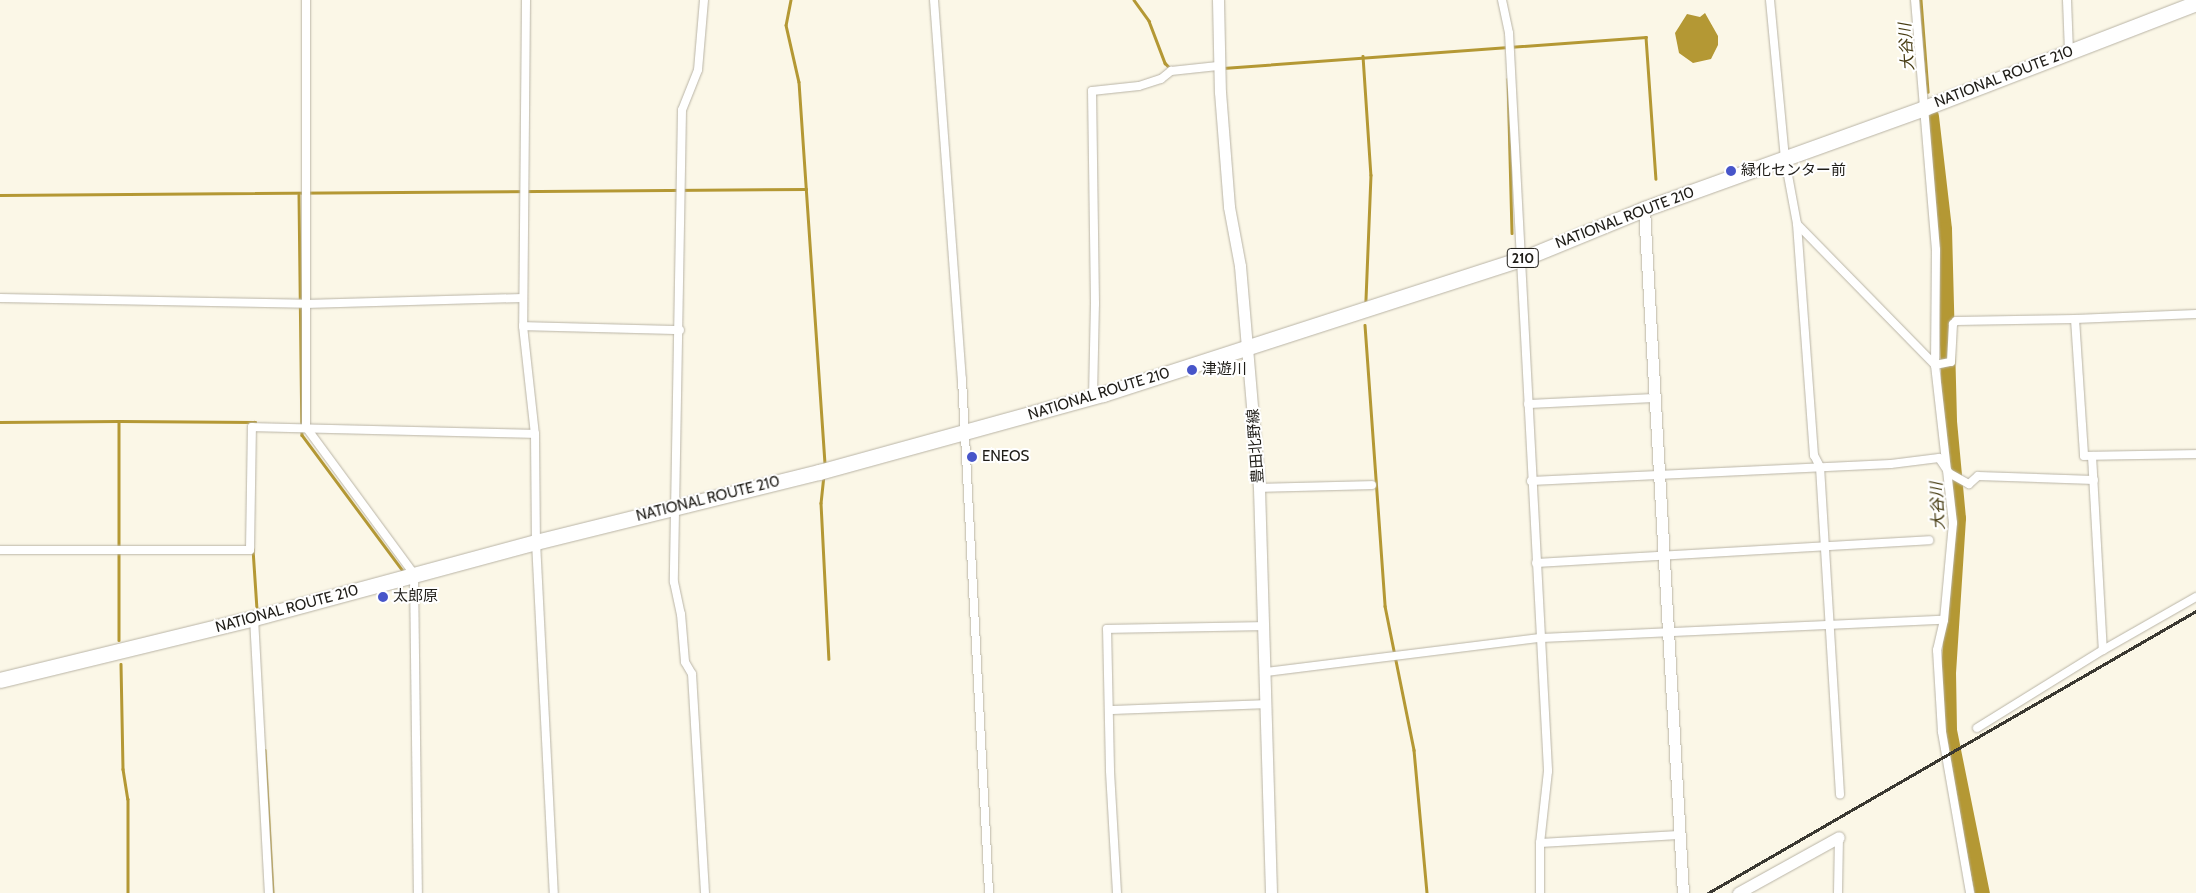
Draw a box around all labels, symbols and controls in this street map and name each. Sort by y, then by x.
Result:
water label: 大谷川 [1896,22,1918,72]
street label: NATIONAL ROUTE 210 [1932,42,2076,112]
place label: 緑化センター前 [1741,162,1846,180]
marker: 緑化センター前 [1725,165,1737,177]
street label: NATIONAL ROUTE 210 [1553,183,1697,253]
road number: 210 [1507,247,1539,270]
place label: 津遊川 [1202,361,1247,379]
street label: NATIONAL ROUTE 210 [1026,364,1172,424]
marker: 津遊川 [1186,364,1198,376]
street label: 豊田北野線 [1244,408,1268,484]
place label: ENEOS [982,448,1029,466]
marker: ENEOS [966,451,978,463]
street label: NATIONAL ROUTE 210 [634,472,782,526]
water label: 大谷川 [1927,482,1949,530]
street label: NATIONAL ROUTE 210 [213,581,361,637]
place label: 太郎原 [393,588,438,606]
marker: 太郎原 [377,591,389,603]

